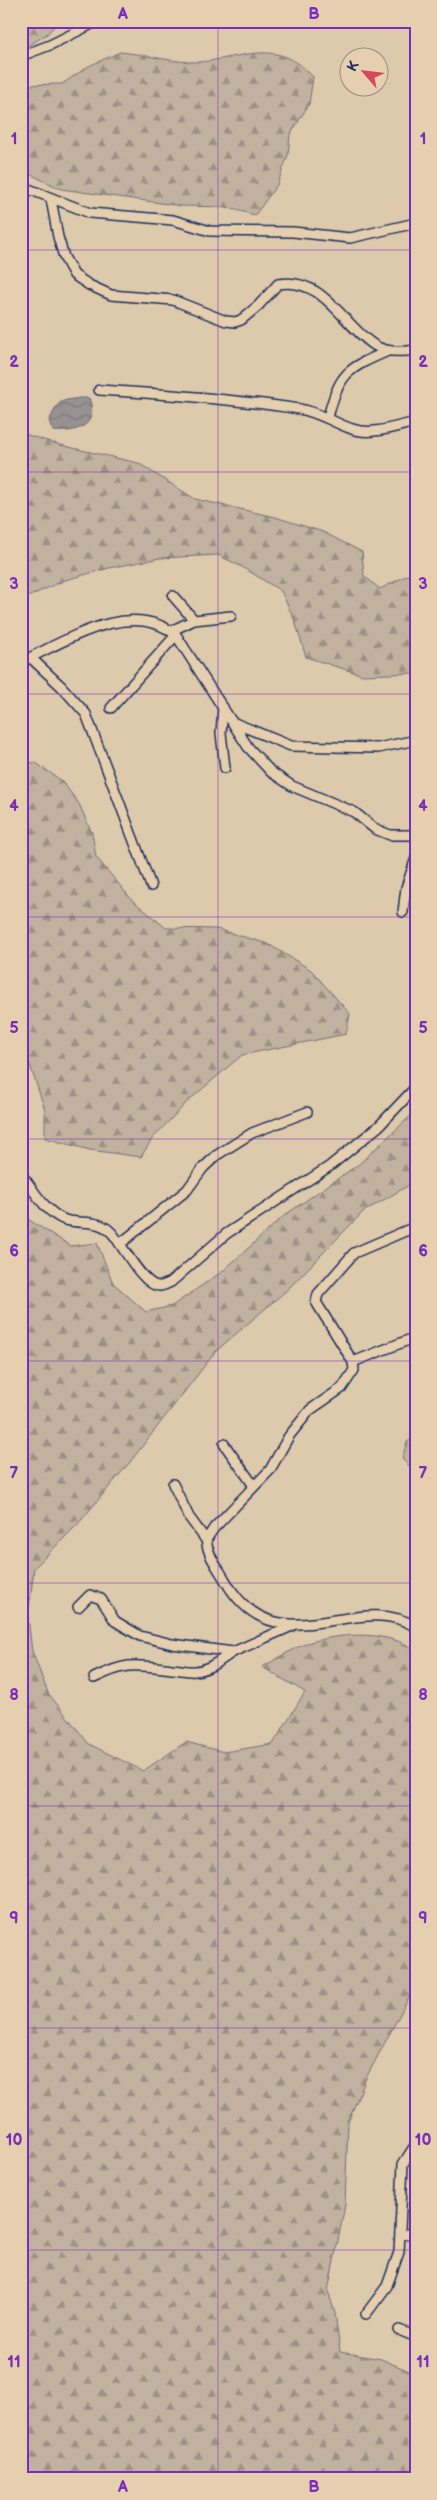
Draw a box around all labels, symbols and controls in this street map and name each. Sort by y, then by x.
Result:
text: A [117,5,128,24]
text: B [308,5,320,24]
north arrow [340,48,390,98]
text: K [343,58,363,74]
text: 1 [11,130,17,149]
text: 1 [420,130,426,149]
text: 2 [9,353,19,372]
text: 2 [418,353,428,372]
text: 3 [9,575,19,594]
text: 3 [418,575,428,594]
text: 4 [9,797,19,816]
text: 4 [418,797,428,816]
text: 5 [9,1019,19,1038]
text: 5 [418,1019,428,1038]
text: 6 [9,1242,19,1261]
text: 6 [418,1242,428,1261]
text: 7 [10,1464,19,1483]
text: 7 [419,1464,428,1483]
text: 8 [9,1686,19,1705]
text: 8 [418,1686,428,1705]
text: 9 [9,1909,19,1928]
text: 9 [418,1909,428,1928]
text: 10 [6,2131,22,2150]
text: 10 [415,2131,431,2150]
text: 11 [7,2353,21,2372]
text: 11 [416,2353,430,2372]
text: A [117,2478,128,2497]
text: B [308,2478,320,2497]

